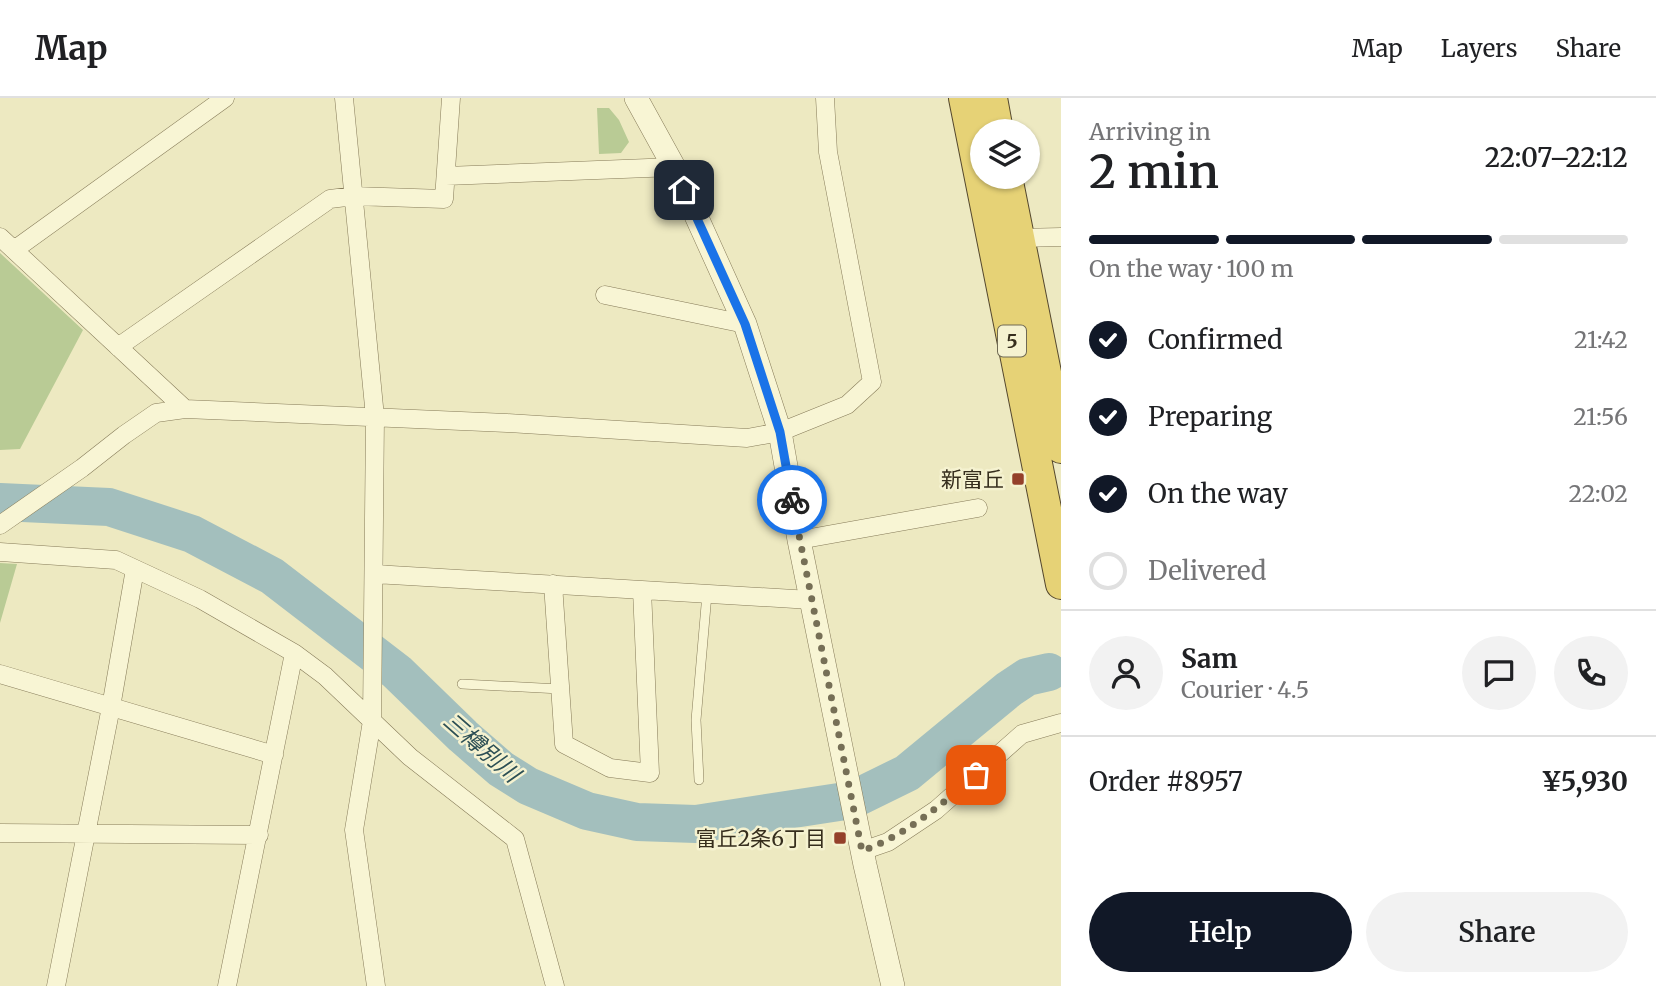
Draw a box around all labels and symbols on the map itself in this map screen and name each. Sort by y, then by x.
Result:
pin [654,160,714,220]
road number: 5 [998,326,1026,356]
courier [757,465,827,535]
place label: 新富丘 [941,466,1004,493]
marker: 新富丘 [1010,471,1026,487]
water label: 三樽別川 [438,706,528,790]
pin [946,745,1006,805]
place label: 富丘2条6丁目 [696,825,826,852]
marker: 富丘2条6丁目 [832,830,848,846]

